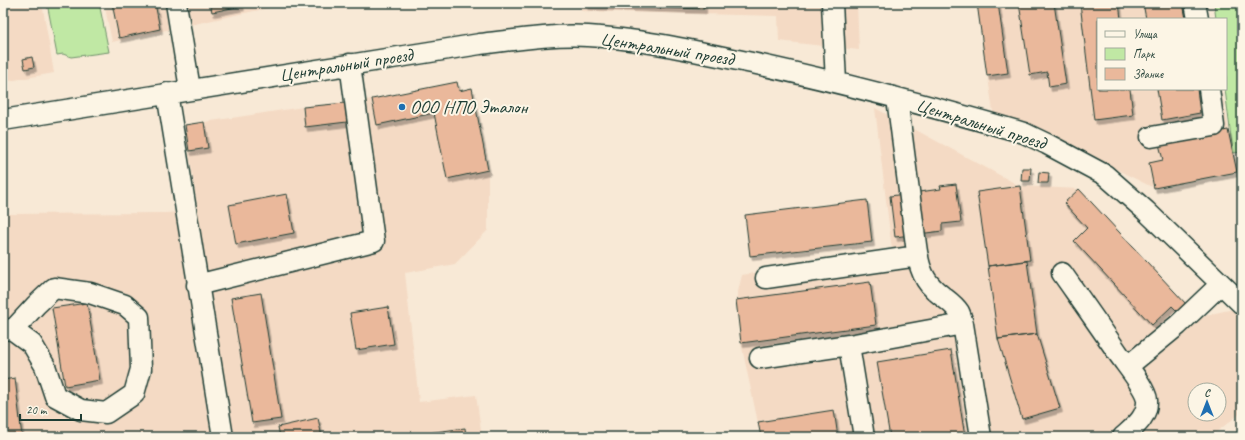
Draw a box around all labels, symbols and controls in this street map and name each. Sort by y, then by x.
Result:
legend [1097,18,1227,90]
text: Улица [1133,26,1158,42]
street label: Центральный проезд [599,27,738,72]
street label: Центральный проезд [278,42,417,87]
text: Парк [1133,46,1156,62]
text: Здание [1133,66,1164,82]
street label: Центральный проезд [913,93,1051,156]
place label: ООО НПО Эталон [410,95,528,119]
marker: ООО НПО Эталон [397,102,407,112]
north arrow [1187,382,1227,422]
text: С [1204,385,1211,399]
scale bar [20,396,81,422]
text: 20 m [26,402,48,418]

